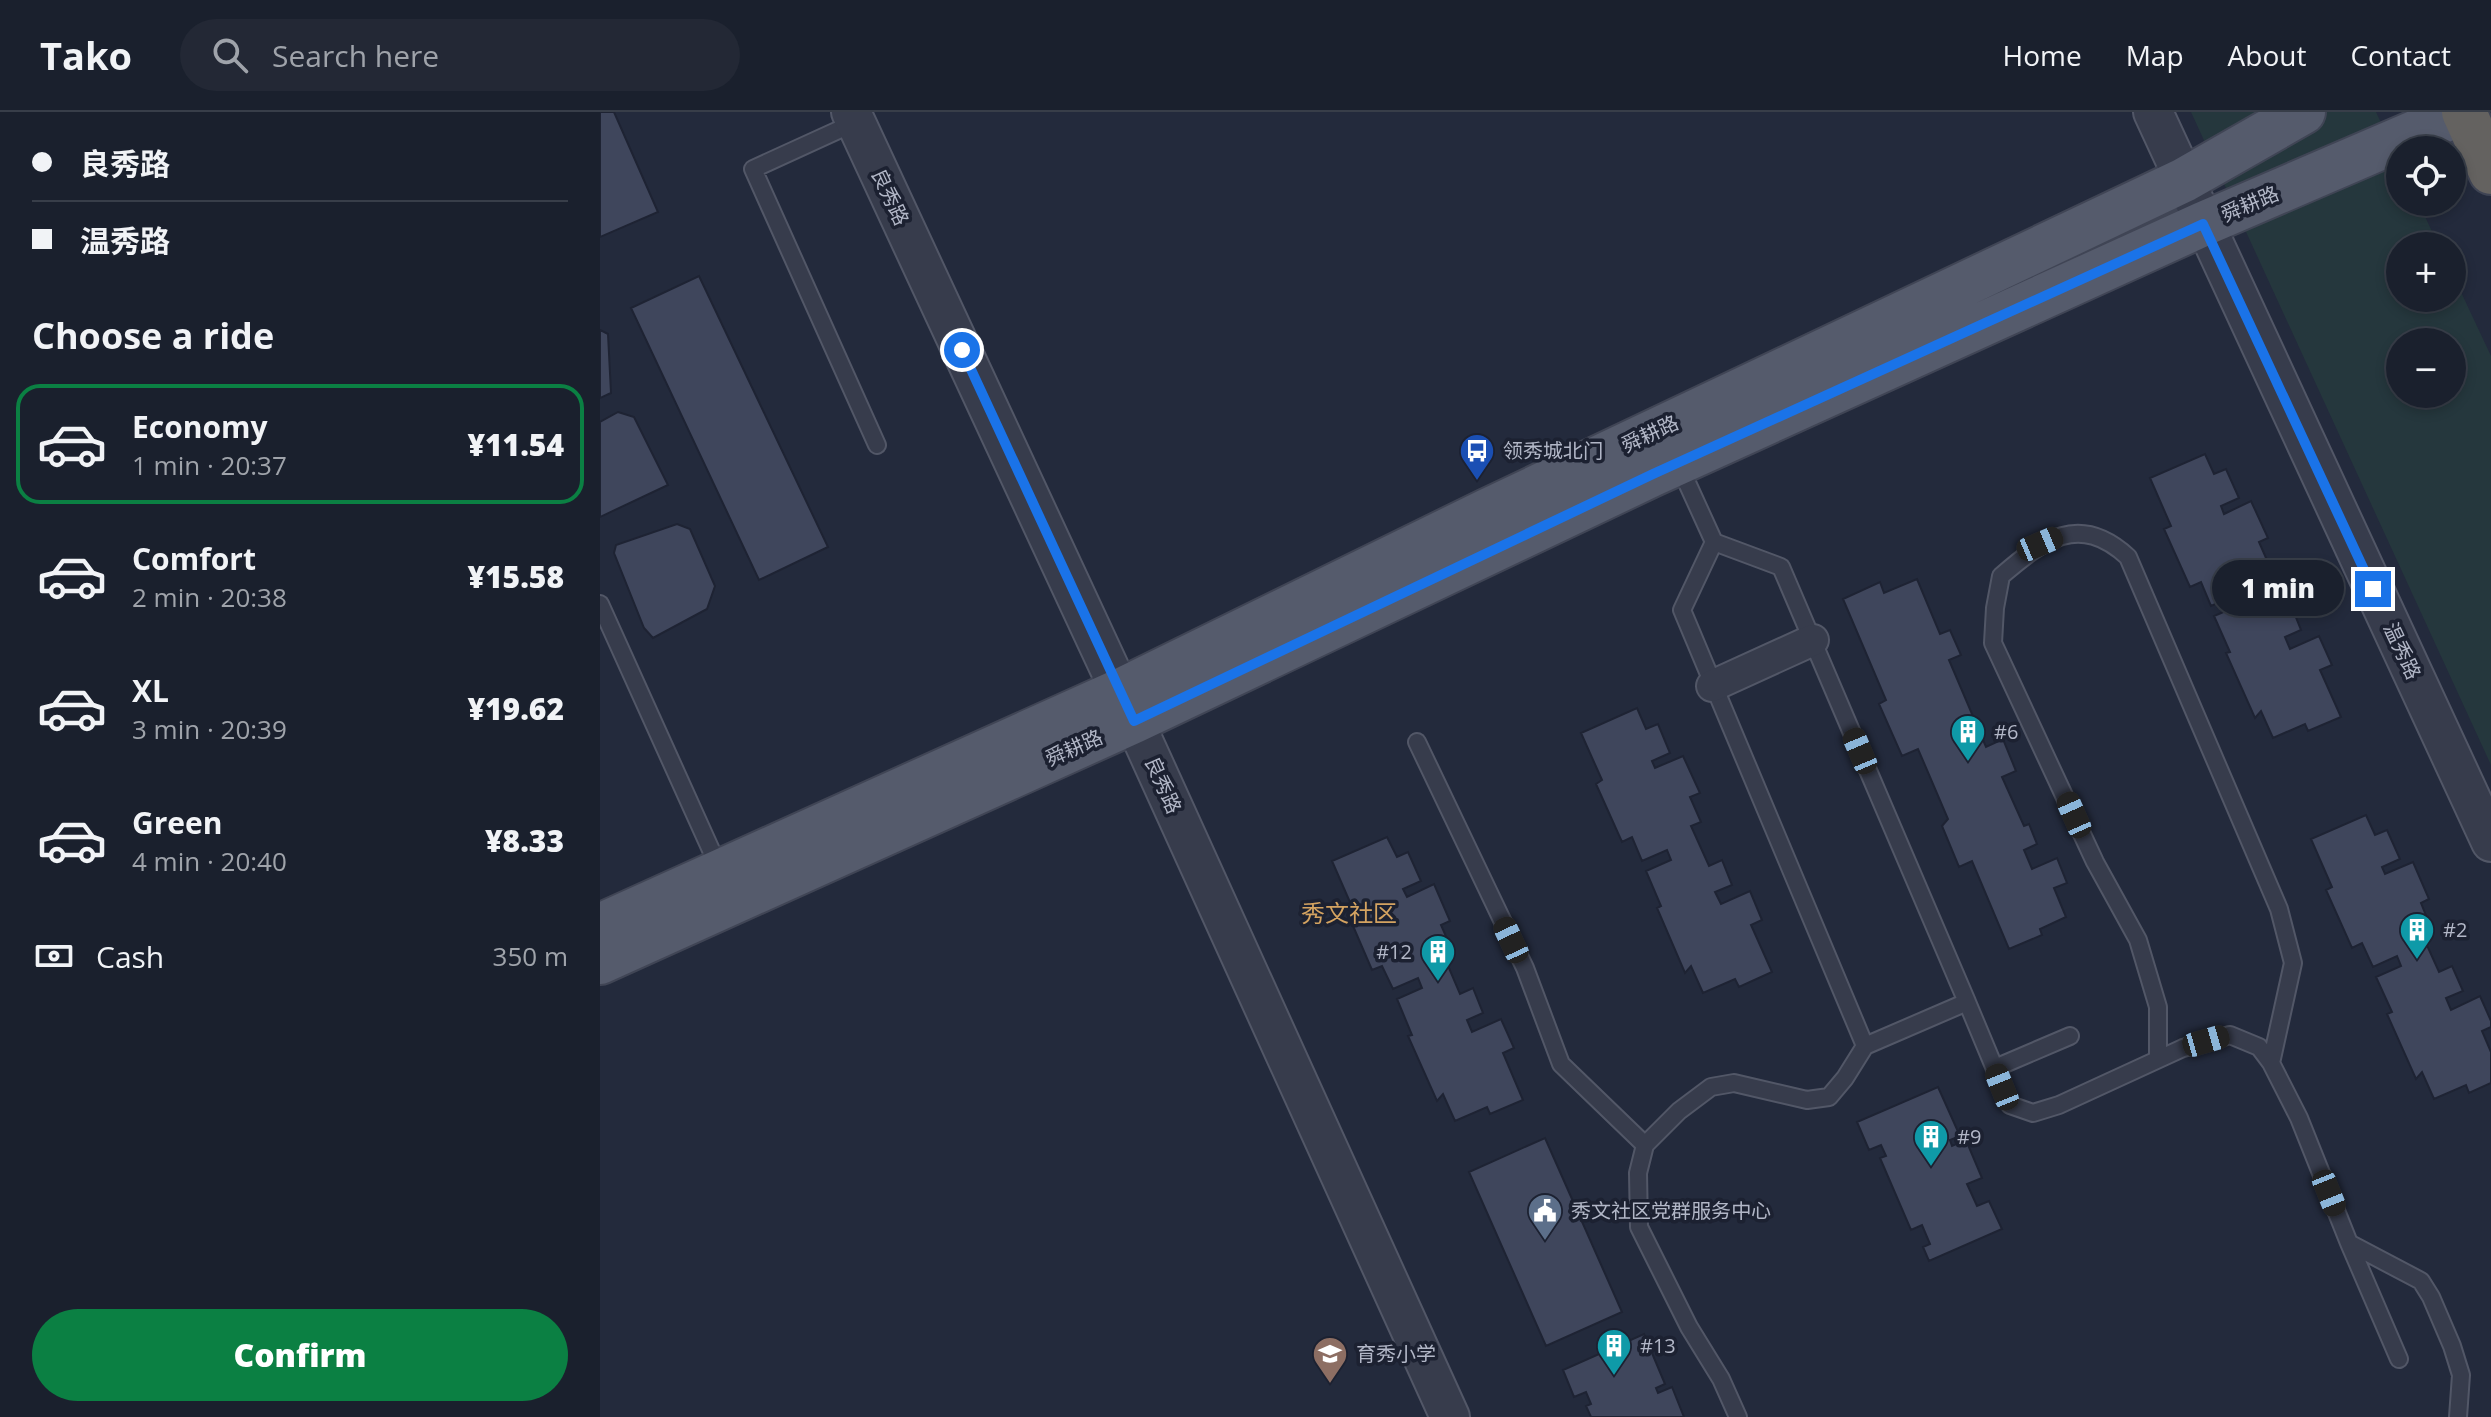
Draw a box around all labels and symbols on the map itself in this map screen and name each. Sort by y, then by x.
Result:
street label: 良秀路 [866,164,915,230]
street label: 舜耕路 [2217,179,2283,228]
route start [944,332,980,368]
street label: 舜耕路 [1617,409,1683,458]
bus stop icon: 领秀城北门 [1458,432,1496,482]
place label: 领秀城北门 [1503,437,1603,464]
car [2013,524,2067,564]
callout: 1 min [2213,561,2345,617]
route end [2355,571,2391,607]
street label: 温秀路 [2378,618,2427,684]
building icon: #6 [1949,713,1987,763]
place label: #6 [1994,718,2018,745]
street label: 舜耕路 [1041,723,1107,772]
car [1840,724,1880,778]
street label: 良秀路 [1139,752,1188,818]
car [2053,788,2095,842]
district label: 秀文社区 [1301,896,1397,929]
building icon: #2 [2398,911,2436,961]
car [1490,913,1532,967]
place label: #2 [2443,916,2467,943]
building icon: #12 [1419,933,1457,983]
place label: #12 [1376,938,1412,965]
car [2180,1023,2232,1059]
car [1982,1060,2022,1114]
building icon: #9 [1912,1118,1950,1168]
place label: #9 [1957,1123,1981,1150]
car [2309,1166,2349,1220]
public building icon: 秀文社区党群服务中心 [1526,1192,1564,1242]
place label: 秀文社区党群服务中心 [1571,1197,1771,1224]
building icon: #13 [1595,1327,1633,1377]
place label: #13 [1640,1332,1676,1359]
school or university icon: 育秀小学 [1311,1335,1349,1385]
place label: 育秀小学 [1356,1340,1436,1367]

